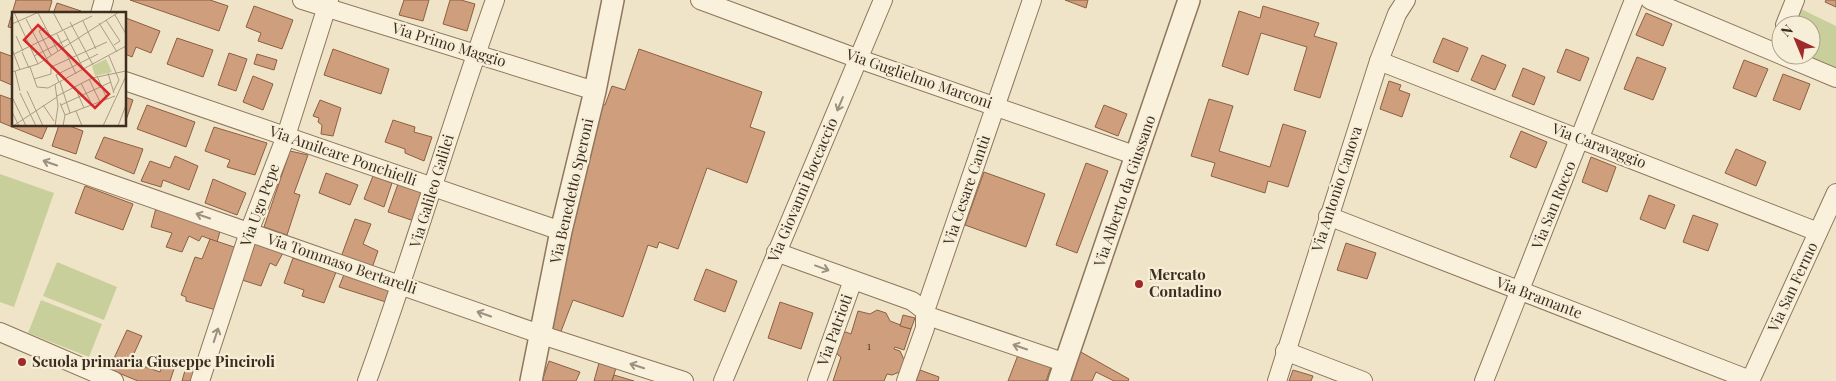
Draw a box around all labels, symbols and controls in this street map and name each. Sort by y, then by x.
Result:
inset map [12,12,126,126]
north arrow [1771,15,1821,65]
street label: Via Primo Maggio [389,17,509,71]
text: N [1776,20,1797,41]
street label: Via Guglielmo Marconi [843,43,996,113]
one-way arrow [835,96,845,111]
street label: Via Alberto da Giussano [1088,112,1159,270]
street label: Via Giovanni Boccaccio [762,114,842,266]
street label: Via Benedetto Speroni [544,116,598,266]
street label: Via Caravaggio [1548,118,1649,172]
street label: Via Amilcare Ponchielli [266,120,420,190]
street label: Via Antonio Canova [1306,123,1366,255]
street label: Via Galileo Galilei [404,131,458,251]
street label: Via Cesare Cantù [938,132,994,248]
one-way arrow [42,157,58,167]
street label: Via San Rocco [1526,158,1580,253]
street label: Via Ugo Pepe [235,161,283,250]
one-way arrow [196,211,211,220]
street label: Via Tommaso Bertarelli [264,228,420,298]
street label: Via San Fermo [1762,239,1822,336]
one-way arrow [814,264,829,273]
place label: Mercato Contadino [1149,264,1222,301]
street label: Via Bramante [1493,271,1585,323]
marker: Mercato Contadino [1133,278,1145,290]
street label: Via Patrioti [812,290,856,369]
one-way arrow [476,308,492,318]
one-way arrow [211,327,221,343]
house number: 1 [867,337,872,353]
one-way arrow [1012,342,1028,351]
place label: Scuola primaria Giuseppe Pinciroli [32,351,275,371]
marker: Scuola primaria Giuseppe Pinciroli [16,356,28,368]
one-way arrow [630,361,646,370]

